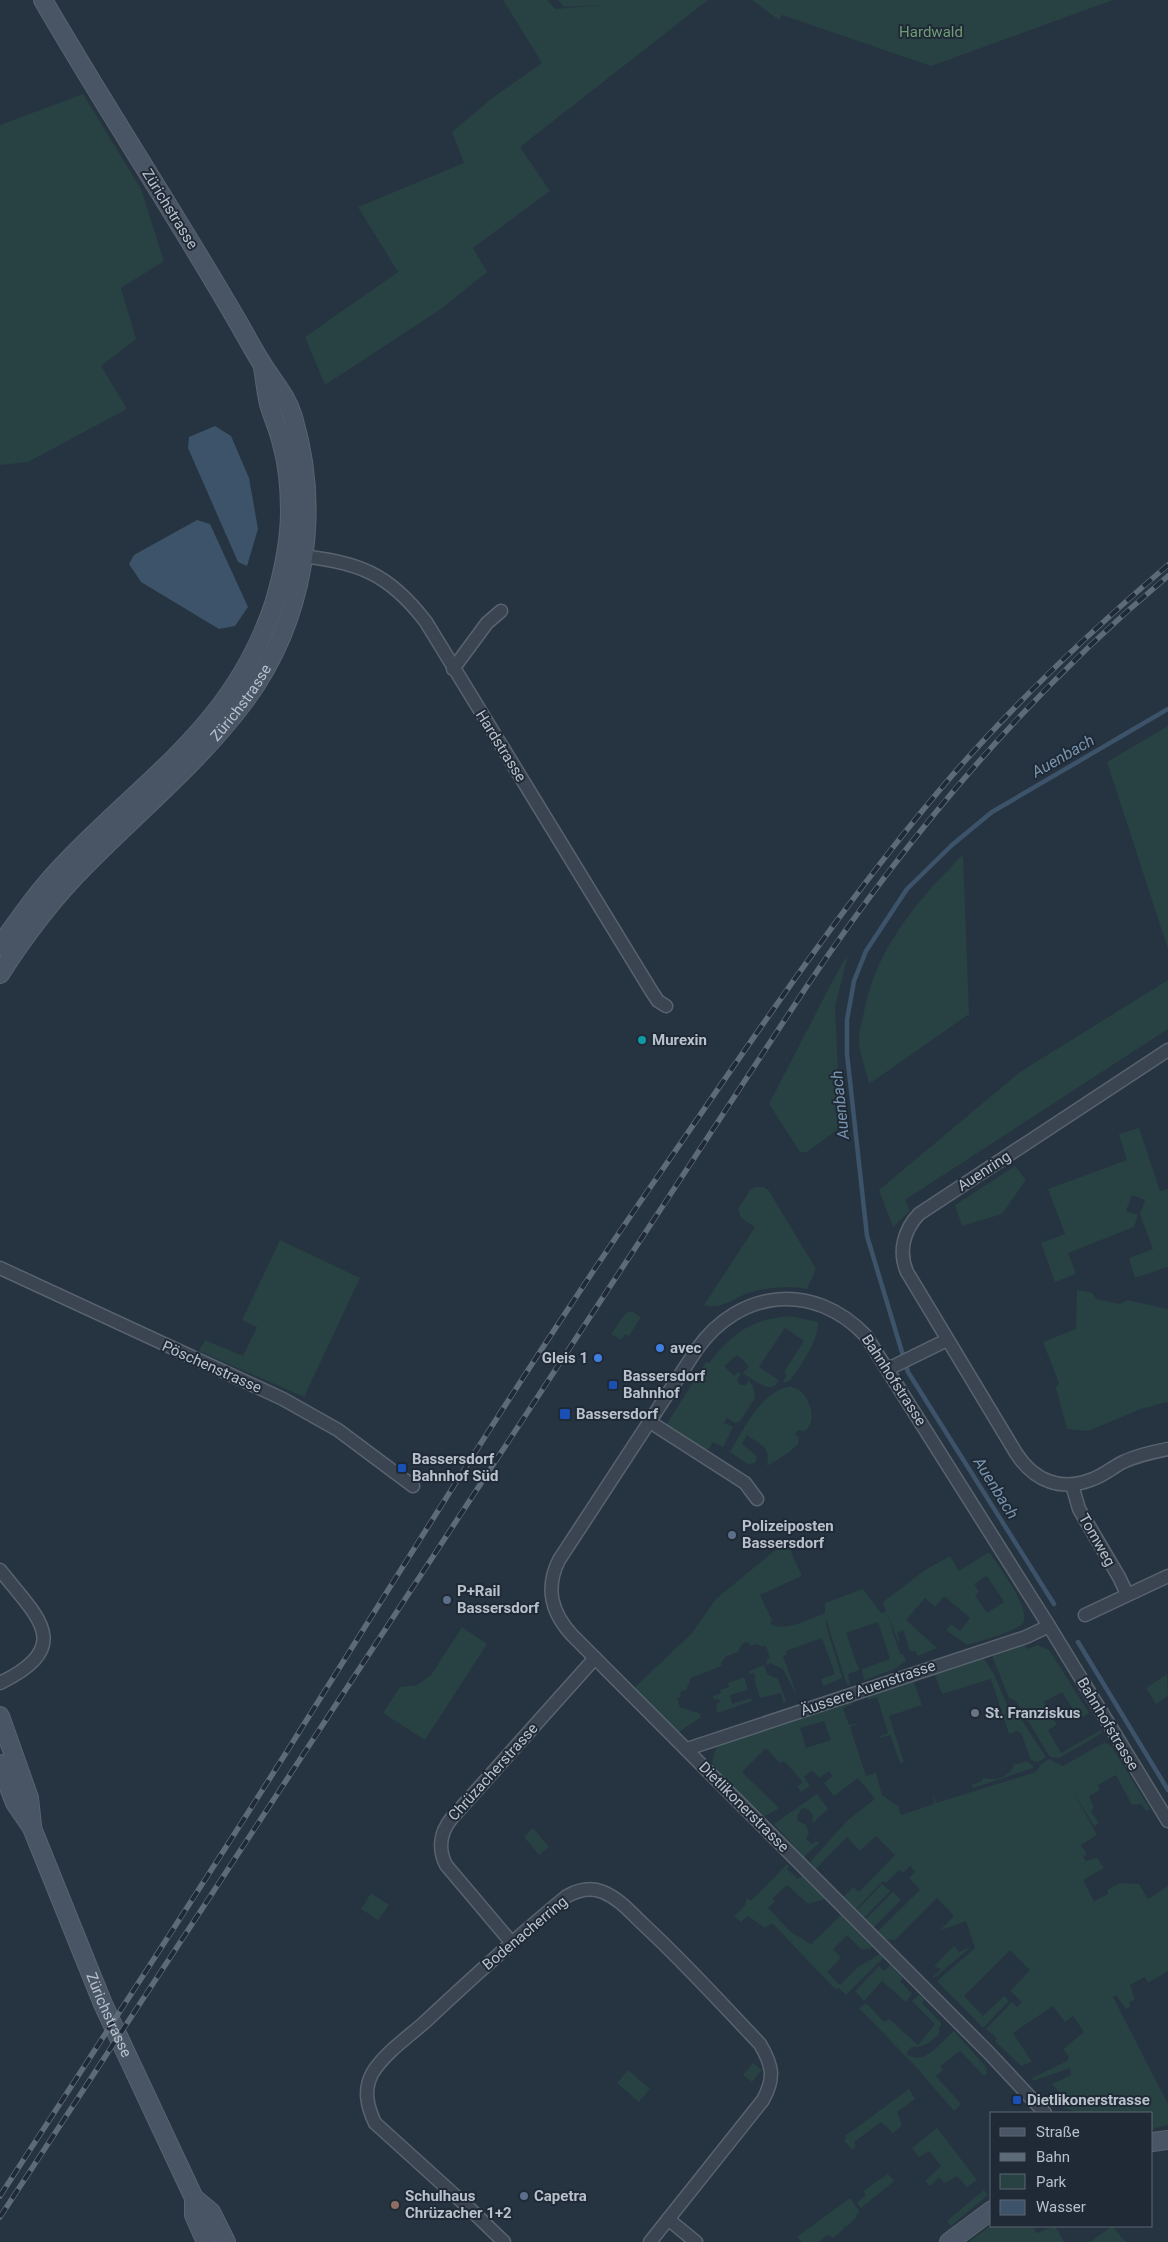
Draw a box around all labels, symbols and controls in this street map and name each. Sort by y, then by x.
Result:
park label: Hardwald [899,23,963,41]
street label: Zürichstrasse [138,166,202,252]
street label: Zürichstrasse [207,661,275,745]
street label: Hardstrasse [472,707,530,785]
water label: Auenbach [1027,730,1098,782]
place label: Murexin [652,1031,707,1049]
marker: Murexin [636,1034,648,1046]
water label: Auenbach [827,1070,853,1141]
street label: Auenring [954,1147,1014,1195]
street label: Bahnhofstrasse [858,1331,930,1429]
street label: Pöschenstrasse [159,1337,265,1397]
place label: avec [670,1339,702,1357]
marker: avec [654,1342,666,1354]
place label: Gleis 1 [542,1349,588,1367]
marker: Gleis 1 [592,1352,604,1364]
place label: Bassersdorf Bahnhof [623,1367,706,1402]
marker: Bassersdorf Bahnhof [607,1379,619,1391]
place label: Bassersdorf [576,1405,659,1423]
marker: Bassersdorf [558,1407,572,1421]
place label: Bassersdorf Bahnhof Süd [412,1450,498,1485]
water label: Auenbach [969,1453,1022,1522]
marker: Bassersdorf Bahnhof Süd [396,1462,408,1474]
street label: Tomweg [1075,1511,1119,1569]
place label: Polizeiposten Bassersdorf [742,1517,834,1552]
marker: Polizeiposten Bassersdorf [726,1529,738,1541]
place label: P+Rail Bassersdorf [457,1582,540,1617]
marker: P+Rail Bassersdorf [441,1594,453,1606]
street label: Äussere Auenstrasse [798,1656,938,1720]
street label: Bahnhofstrasse [1073,1674,1143,1774]
place label: St. Franziskus [985,1704,1081,1722]
marker: St. Franziskus [969,1707,981,1719]
street label: Chrüzacherstrasse [444,1719,542,1825]
street label: Dietlikonerstrasse [695,1758,793,1856]
street label: Bodenacherring [479,1892,571,1974]
street label: Zürichstrasse [82,1970,136,2060]
place label: Dietlikonerstrasse [1027,2091,1150,2109]
marker: Dietlikonerstrasse [1011,2094,1023,2106]
legend [990,2112,1153,2227]
text: Straße [1036,2123,1080,2141]
text: Bahn [1036,2148,1070,2166]
text: Park [1036,2173,1067,2191]
place label: Schulhaus Chrüzacher 1+2 [405,2187,512,2222]
place label: Capetra [534,2187,587,2205]
marker: Capetra [518,2190,530,2202]
text: Wasser [1036,2198,1086,2216]
marker: Schulhaus Chrüzacher 1+2 [389,2199,401,2211]

